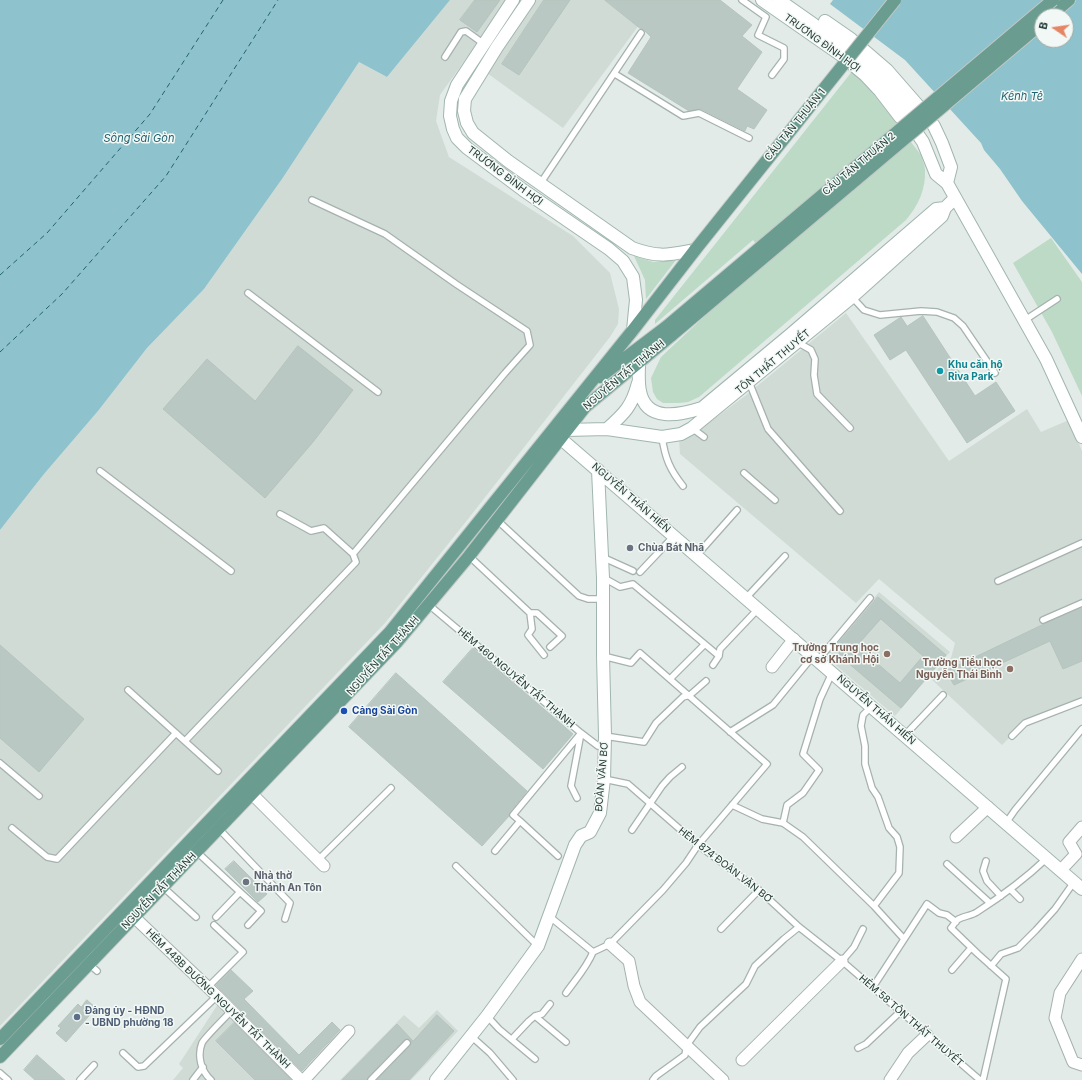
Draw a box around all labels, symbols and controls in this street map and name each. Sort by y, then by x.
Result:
north arrow [1034,8,1074,48]
street label: TRƯƠNG ĐÌNH HỢI [782,11,862,75]
text: B [1036,20,1051,31]
street label: CẦU TÂN THUẬN 1 [762,86,828,164]
water label: Kênh Tẻ [1001,90,1043,104]
street label: CẦU TÂN THUẬN 2 [820,130,898,198]
water label: Sông Sài Gòn [104,132,174,146]
street label: TRƯƠNG ĐÌNH HỢI [465,144,545,208]
street label: TÔN THẤT THUYẾT [733,327,813,397]
street label: NGUYỄN TẤT THÀNH [581,338,667,412]
place label: Khu căn hộ Riva Park [948,359,1003,382]
marker: Khu căn hộ Riva Park [935,366,945,376]
street label: NGUYỄN THẦN HIẾN [589,461,673,535]
place label: Chùa Bát Nhã [638,542,704,554]
marker: Chùa Bát Nhã [625,543,635,553]
street label: NGUYỄN TẤT THÀNH [344,614,422,698]
street label: HẺM 460 NGUYỄN TẤT THÀNH [455,625,577,731]
place label: Trường Trung học cơ sở Khánh Hội [792,642,879,666]
marker: Trường Trung học cơ sở Khánh Hội [882,649,892,659]
place label: Trường Tiểu học Nguyễn Thái Bình [916,657,1002,680]
marker: Trường Tiểu học Nguyễn Thái Bình [1005,664,1015,674]
street label: NGUYỄN THẦN HIẾN [834,673,918,747]
place label: Cảng Sài Gòn [352,705,417,717]
marker: Cảng Sài Gòn [339,706,349,716]
street label: ĐOÀN VĂN BƠ [593,742,611,812]
street label: HẺM 874 ĐOÀN VĂN BƠ [676,825,774,905]
street label: NGUYỄN TẤT THÀNH [119,850,199,932]
place label: Nhà thờ Thánh An Tôn [254,870,322,894]
marker: Nhà thờ Thánh An Tôn [241,877,251,887]
street label: HẺM 448B ĐƯỜNG NGUYỄN TẤT THÀNH [143,927,293,1071]
street label: HẺM 58 TÔN THẤT THUYẾT [856,972,966,1070]
place label: Đảng ủy - HĐND - UBND phường 18 [85,1005,174,1028]
marker: Đảng ủy - HĐND - UBND phường 18 [72,1012,82,1022]

